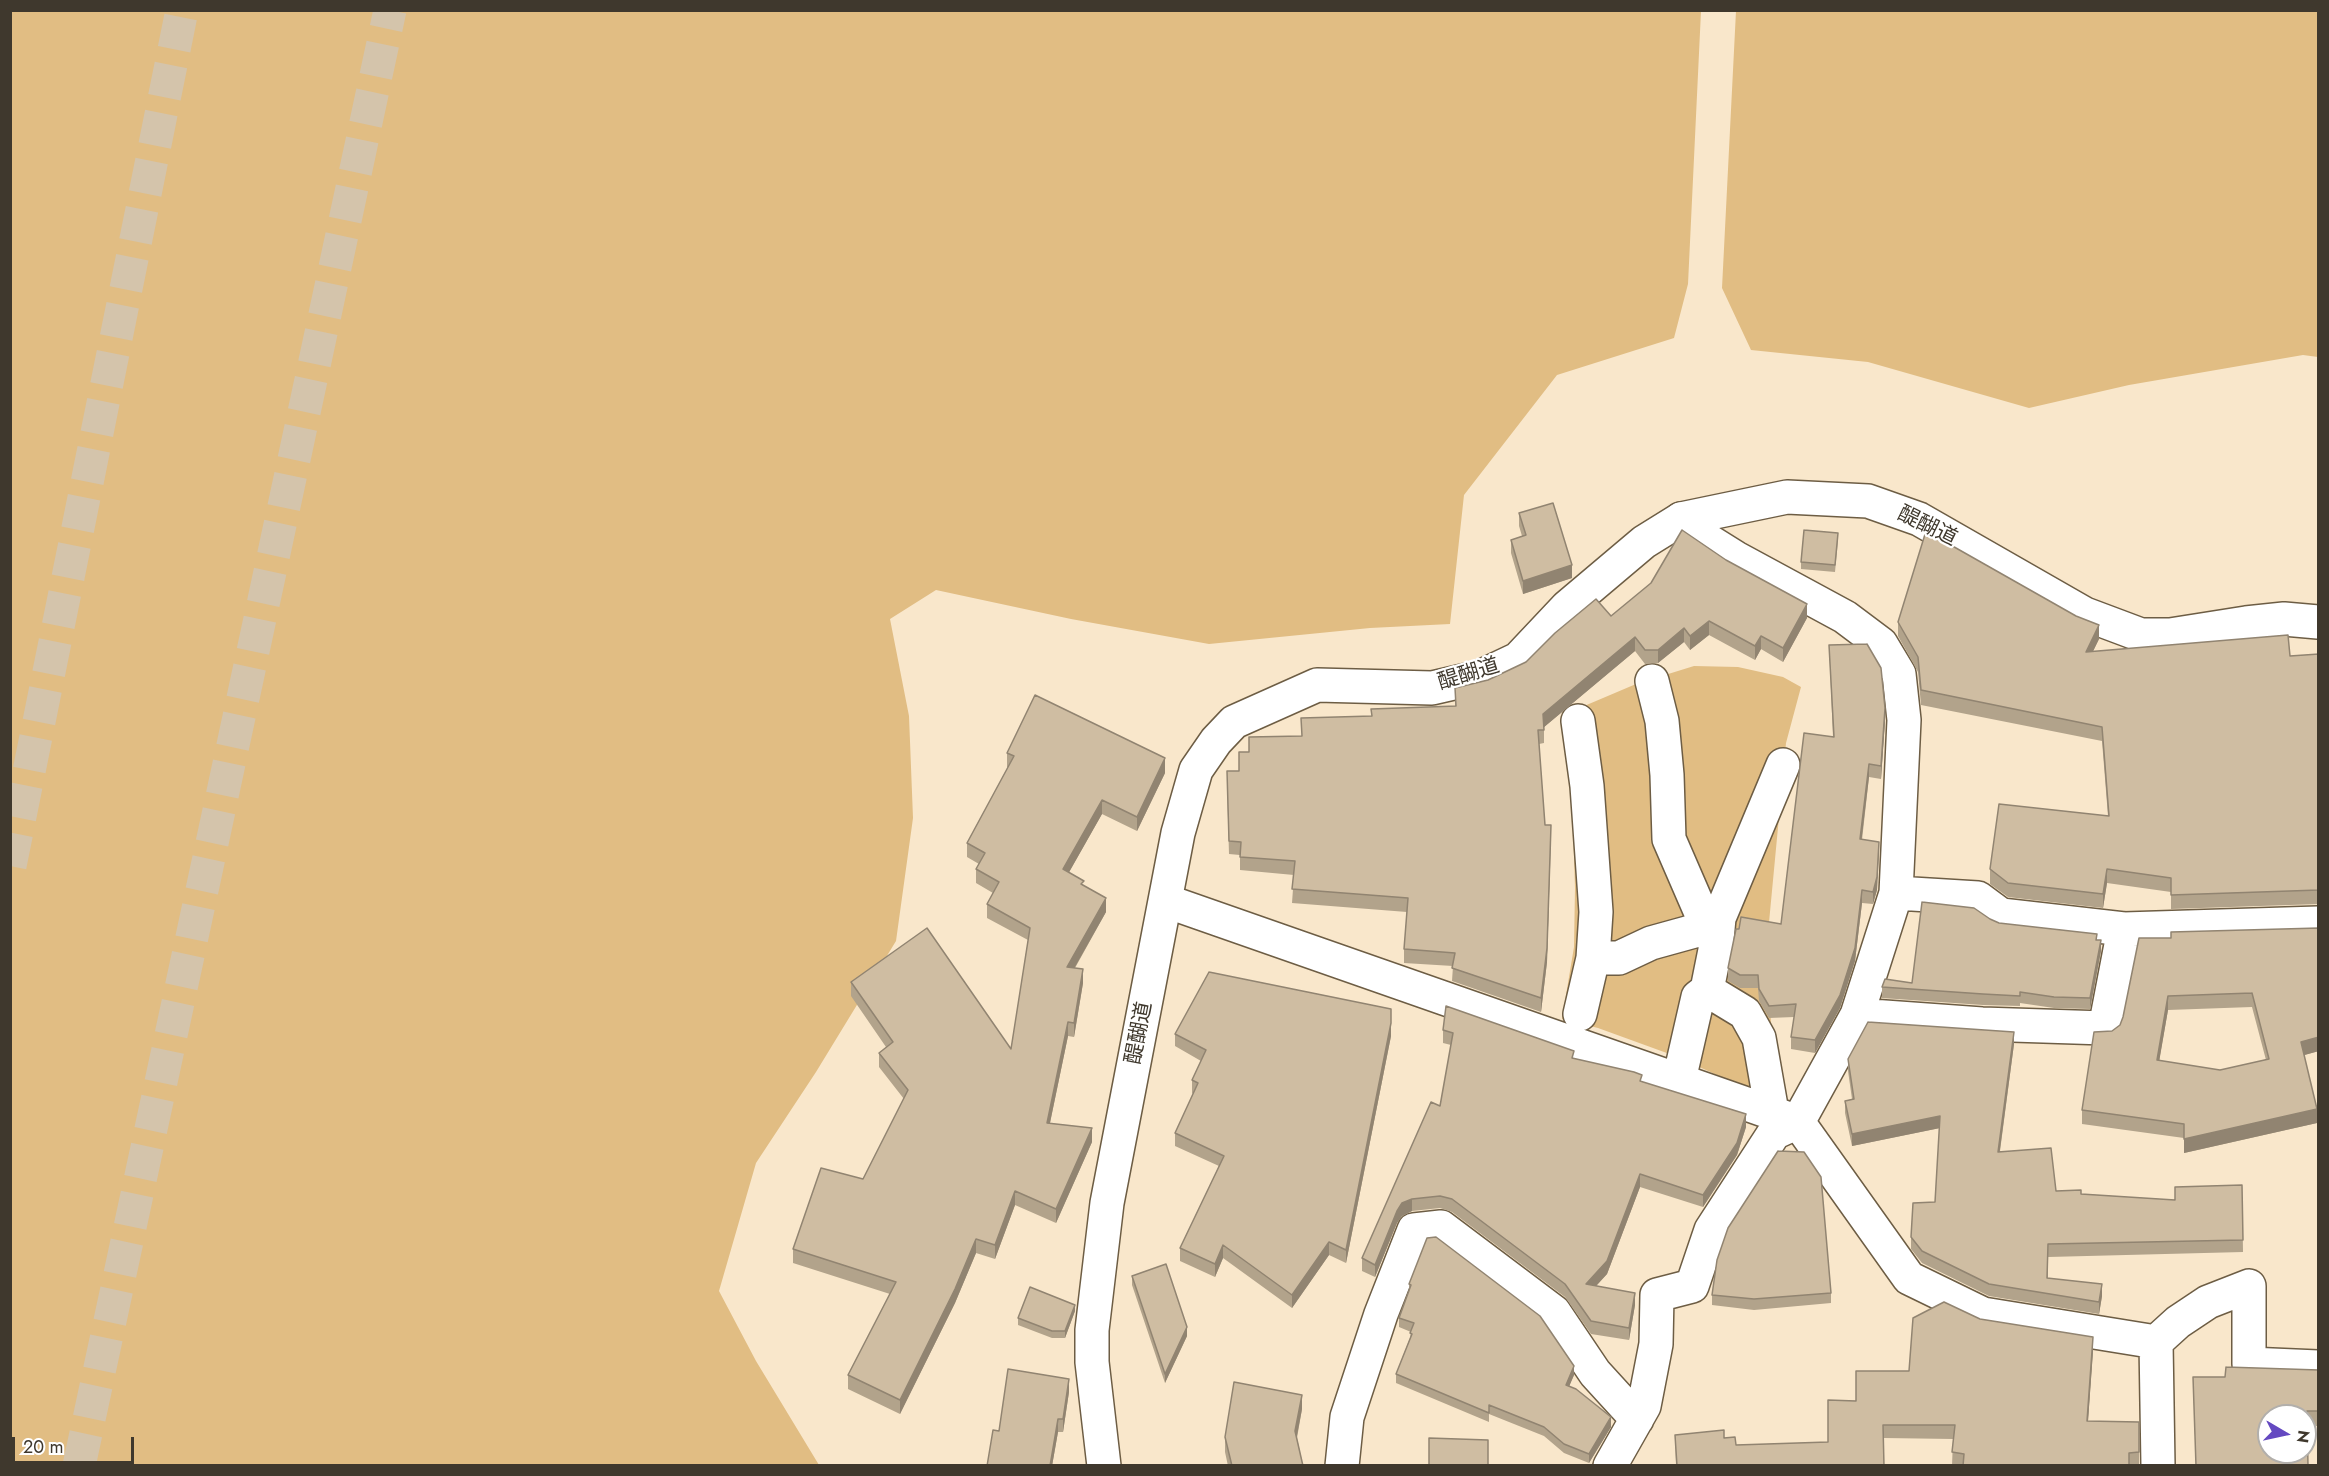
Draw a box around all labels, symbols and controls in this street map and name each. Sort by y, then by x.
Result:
street label: 醍醐道 [1893,502,1961,552]
street label: 醍醐道 [1435,654,1503,696]
street label: 醍醐道 [1122,1000,1158,1066]
north arrow [2257,1404,2317,1464]
scale bar [15,1425,136,1463]
text: N [2291,1429,2316,1445]
text: 20 m [23,1434,63,1460]

